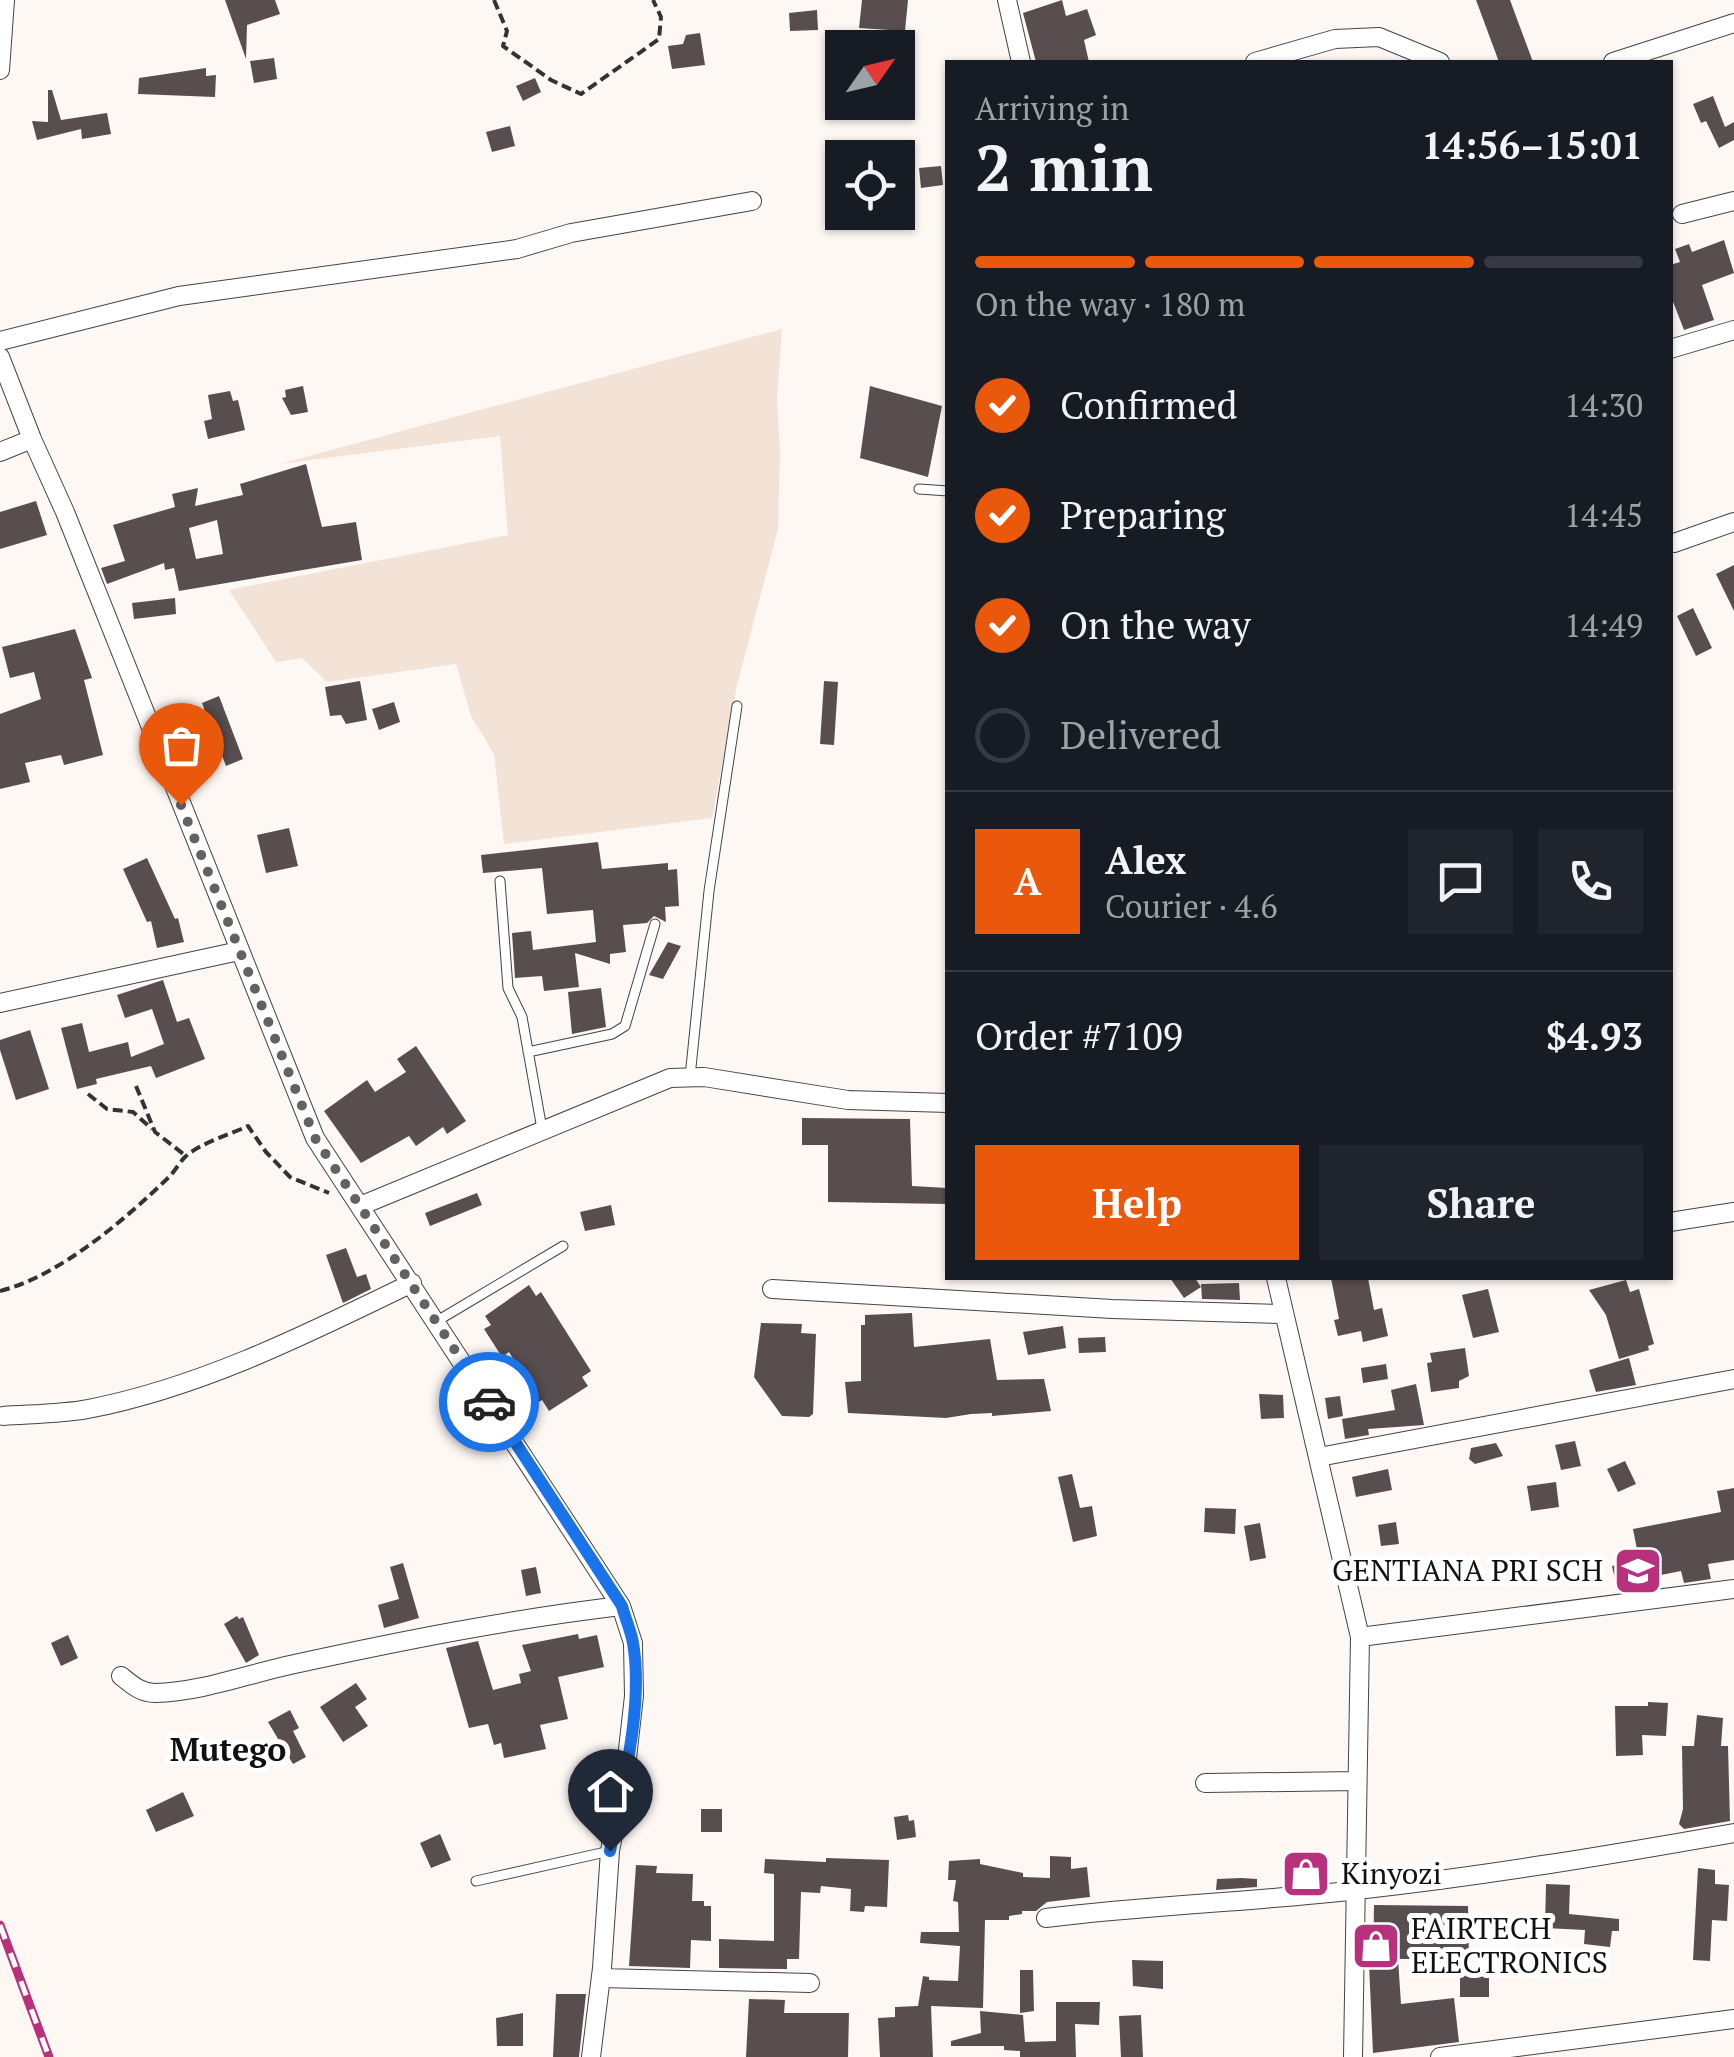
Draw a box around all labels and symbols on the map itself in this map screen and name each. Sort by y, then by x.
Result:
north arrow [825,30,915,120]
pin [139,703,224,806]
courier [439,1352,539,1452]
school or university icon: GENTIANA PRI SCH [1612,1545,1664,1597]
place label: GENTIANA PRI SCH [1332,1550,1603,1590]
district label: Mutego [170,1728,286,1770]
pin [568,1749,653,1852]
shop icon: Kinyozi [1280,1848,1332,1900]
place label: Kinyozi [1341,1853,1442,1893]
place label: FAIRTECH ELECTRONICS [1411,1908,1608,1982]
shop icon: FAIRTECH ELECTRONICS [1350,1920,1402,1972]

